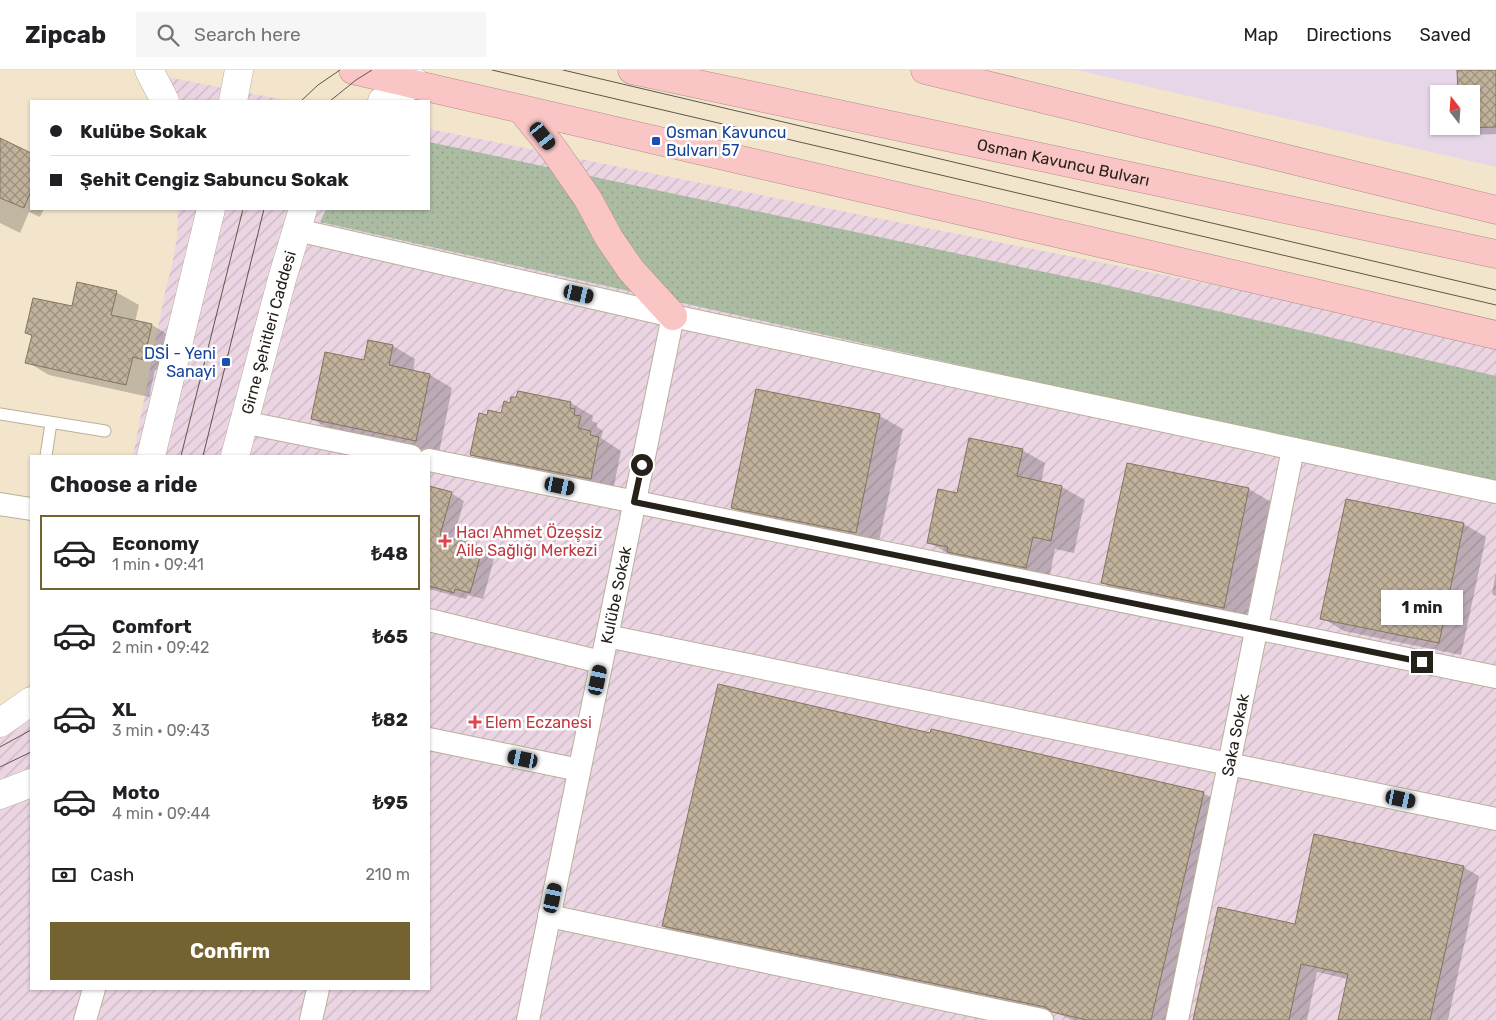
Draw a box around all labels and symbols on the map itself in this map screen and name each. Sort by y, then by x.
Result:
north arrow [1430,85,1480,135]
car [527,120,558,152]
place label: Osman Kavuncu Bulvarı 57 [666,123,787,160]
street label: Osman Kavuncu Bulvarı [975,134,1151,189]
marker: Osman Kavuncu Bulvarı 57 [650,135,662,147]
street label: Girne Şehitleri Caddesi [237,248,299,416]
car [562,283,595,305]
place label: DSİ - Yeni Sanayi [144,344,216,381]
marker: DSİ - Yeni Sanayi [220,356,232,368]
route start [631,454,653,476]
car [543,476,576,496]
place label: Hacı Ahmet Özeşsiz Aile Sağlığı Merkezi [456,523,602,560]
marker: Hacı Ahmet Özeşsiz Aile Sağlığı Merkezi [438,534,452,548]
street label: Kulübe Sokak [596,544,635,645]
callout: 1 min [1381,590,1463,624]
route end [1411,651,1433,673]
car [587,664,608,696]
street label: Saka Sokak [1217,691,1253,778]
place label: Elem Eczanesi [485,713,592,732]
marker: Elem Eczanesi [469,716,481,728]
car [506,749,539,769]
car [1384,789,1417,809]
car [542,882,563,914]

